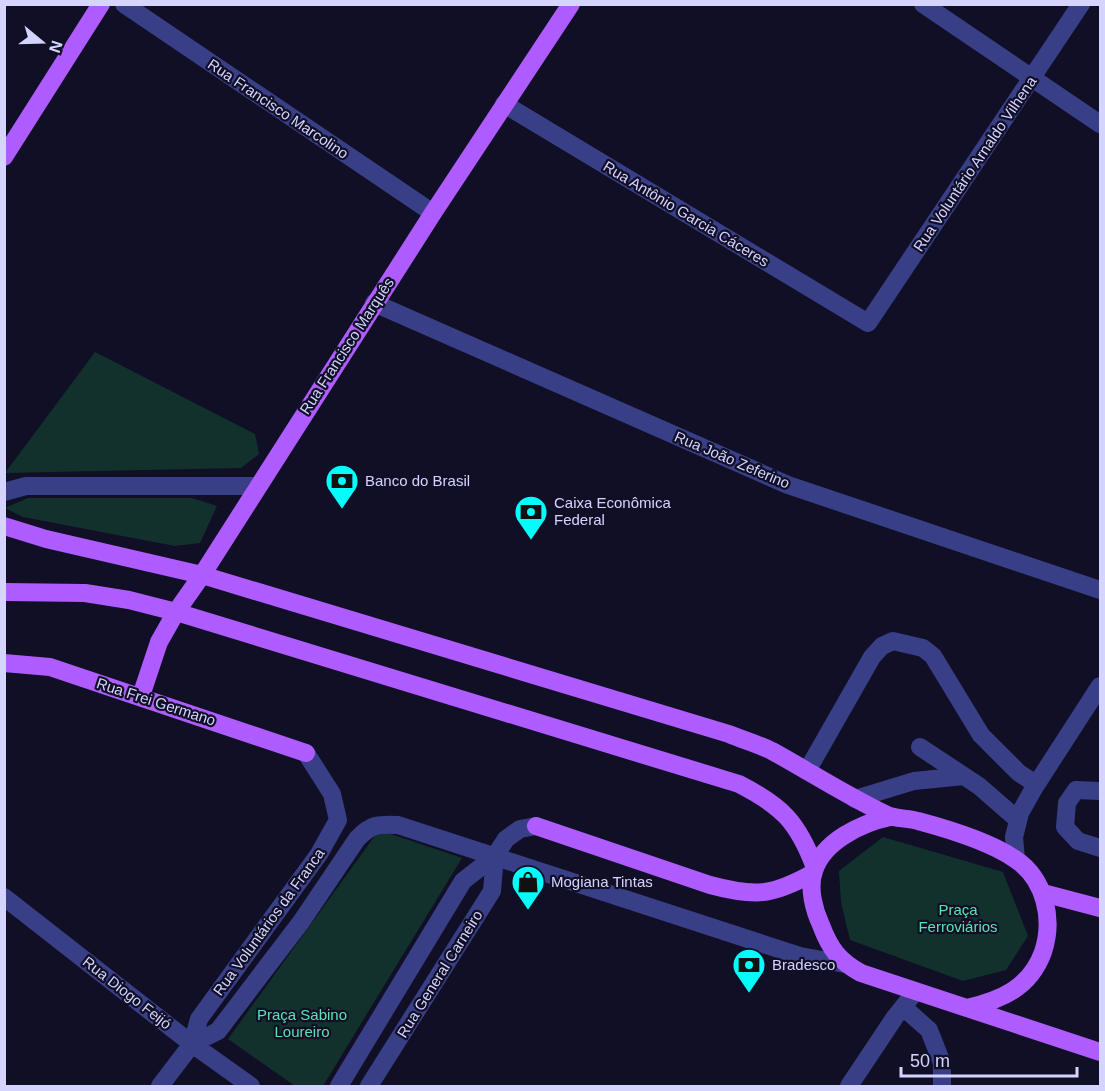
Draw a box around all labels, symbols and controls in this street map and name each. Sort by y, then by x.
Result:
north arrow [12,12,72,72]
text: N [46,38,66,55]
street label: Rua Francisco Marcolino [205,55,352,162]
street label: Rua Voluntário Arnaldo Vilhena [910,72,1040,254]
street label: Rua Antônio Garcia Cáceres [600,157,772,270]
street label: Rua Francisco Marquês [296,274,397,417]
street label: Rua João Zeferino [672,428,792,491]
bank icon: Banco do Brasil [324,463,360,510]
place label: Banco do Brasil [365,472,470,489]
bank icon: Caixa Econômica Federal [513,494,549,541]
place label: Caixa Econômica Federal [554,494,671,528]
street label: Rua Frei Germano [94,674,218,729]
street label: Rua Voluntários da Franca [210,844,328,999]
shop icon: Mogiana Tintas [510,864,546,911]
place label: Mogiana Tintas [551,873,653,890]
park label: Praça Ferroviários [918,901,998,935]
street label: Rua General Carneiro [393,907,486,1040]
bank icon: Bradesco [731,947,767,994]
street label: Rua Diogo Feijó [80,953,175,1032]
place label: Bradesco [772,956,835,973]
park label: Praça Sabino Loureiro [257,1006,347,1040]
scale bar [901,1040,1076,1078]
text: 50 m [910,1051,950,1071]

